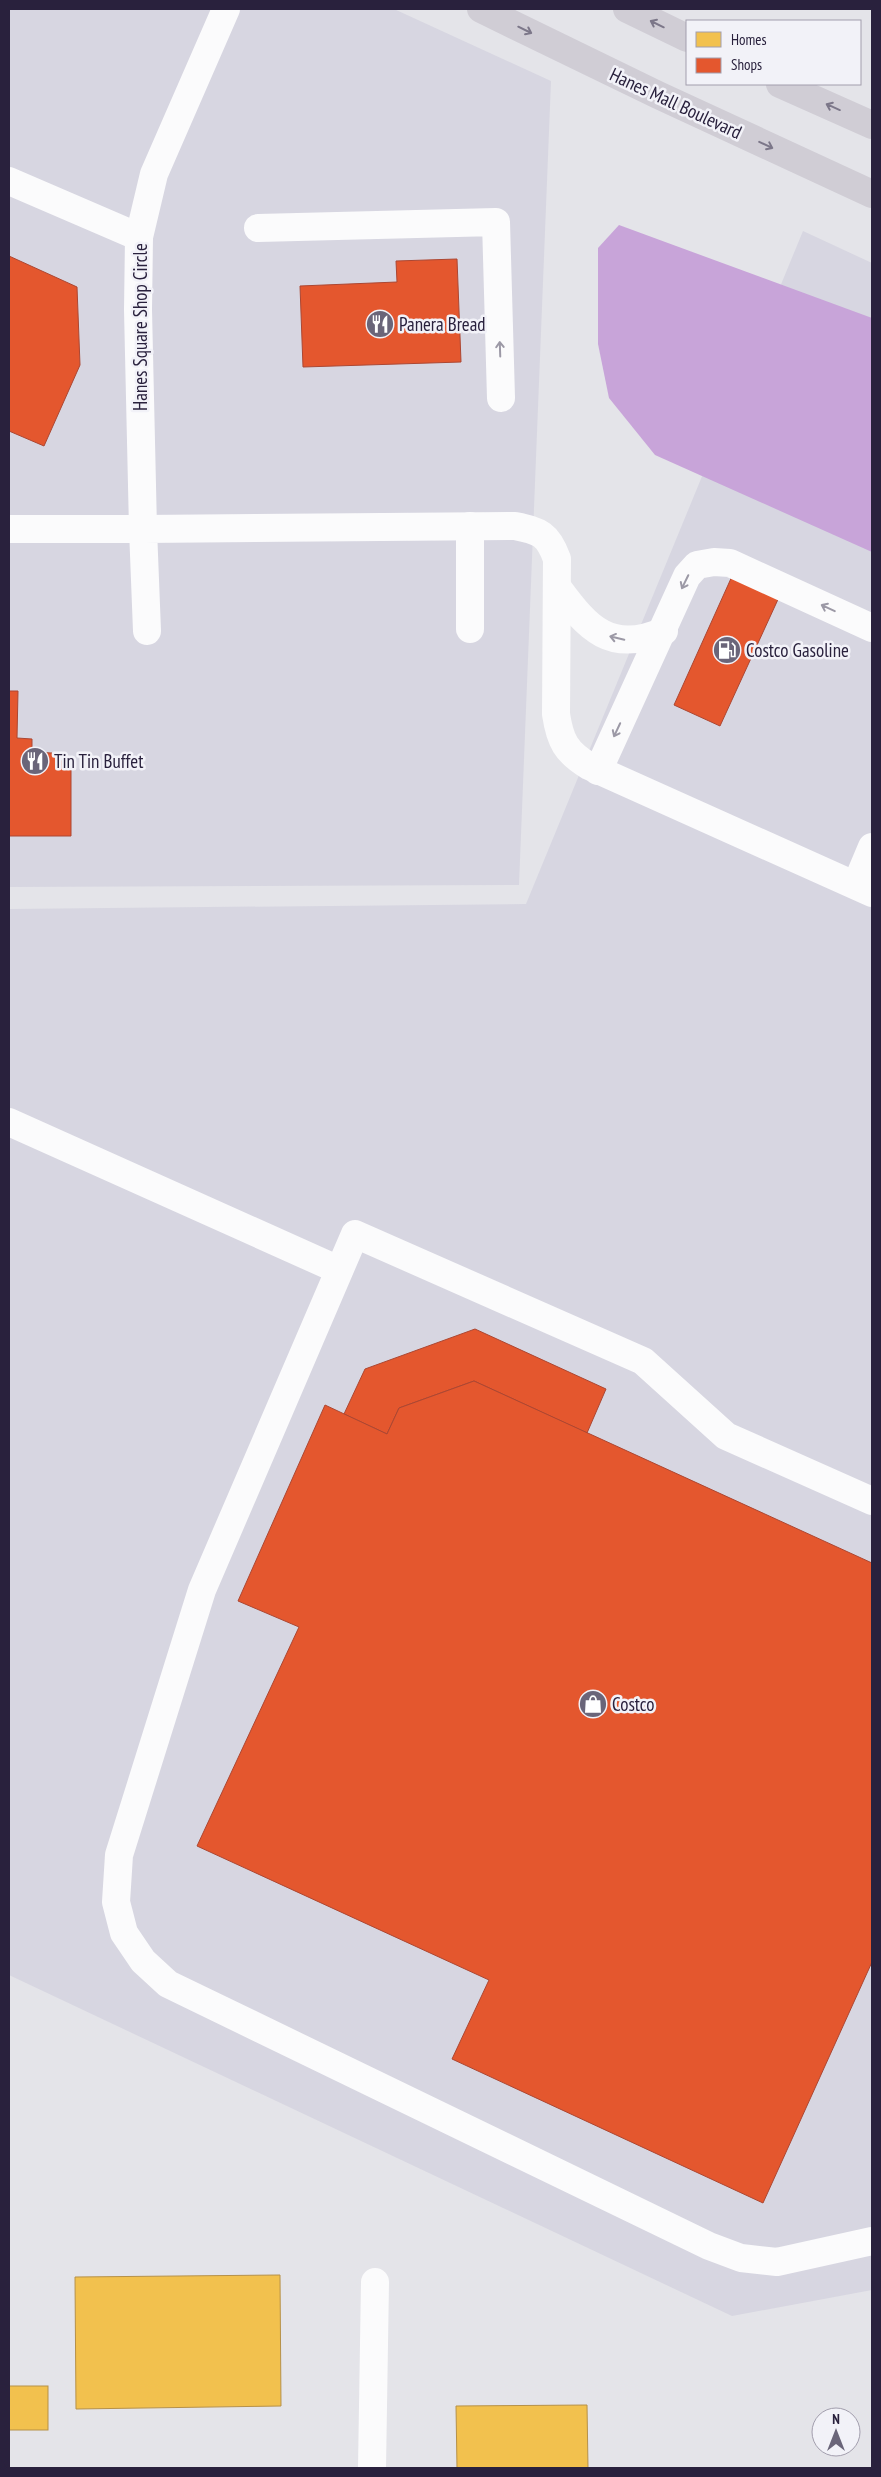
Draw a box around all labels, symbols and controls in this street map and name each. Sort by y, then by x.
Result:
one-way arrow [650,18,665,28]
legend [686,20,861,85]
one-way arrow [517,26,532,35]
text: Homes [731,30,767,49]
text: Shops [731,55,762,74]
street label: Hanes Mall Boulevard [606,62,746,144]
one-way arrow [826,102,841,112]
one-way arrow [758,141,773,151]
street label: Hanes Square Shop Circle [128,243,152,411]
restaurant icon: Panera Bread [365,309,395,339]
place label: Panera Bread [399,312,486,336]
one-way arrow [495,341,505,358]
one-way arrow [680,574,690,589]
one-way arrow [821,603,836,612]
one-way arrow [610,633,626,642]
fuel station icon: Costco Gasoline [712,635,742,665]
place label: Costco Gasoline [746,638,849,662]
one-way arrow [612,722,622,737]
restaurant icon: Tin Tin Buffet [20,746,50,776]
place label: Tin Tin Buffet [54,749,144,773]
shop icon: Costco [578,1689,608,1719]
place label: Costco [612,1692,655,1716]
north arrow [811,2407,861,2457]
text: N [832,2410,840,2428]

